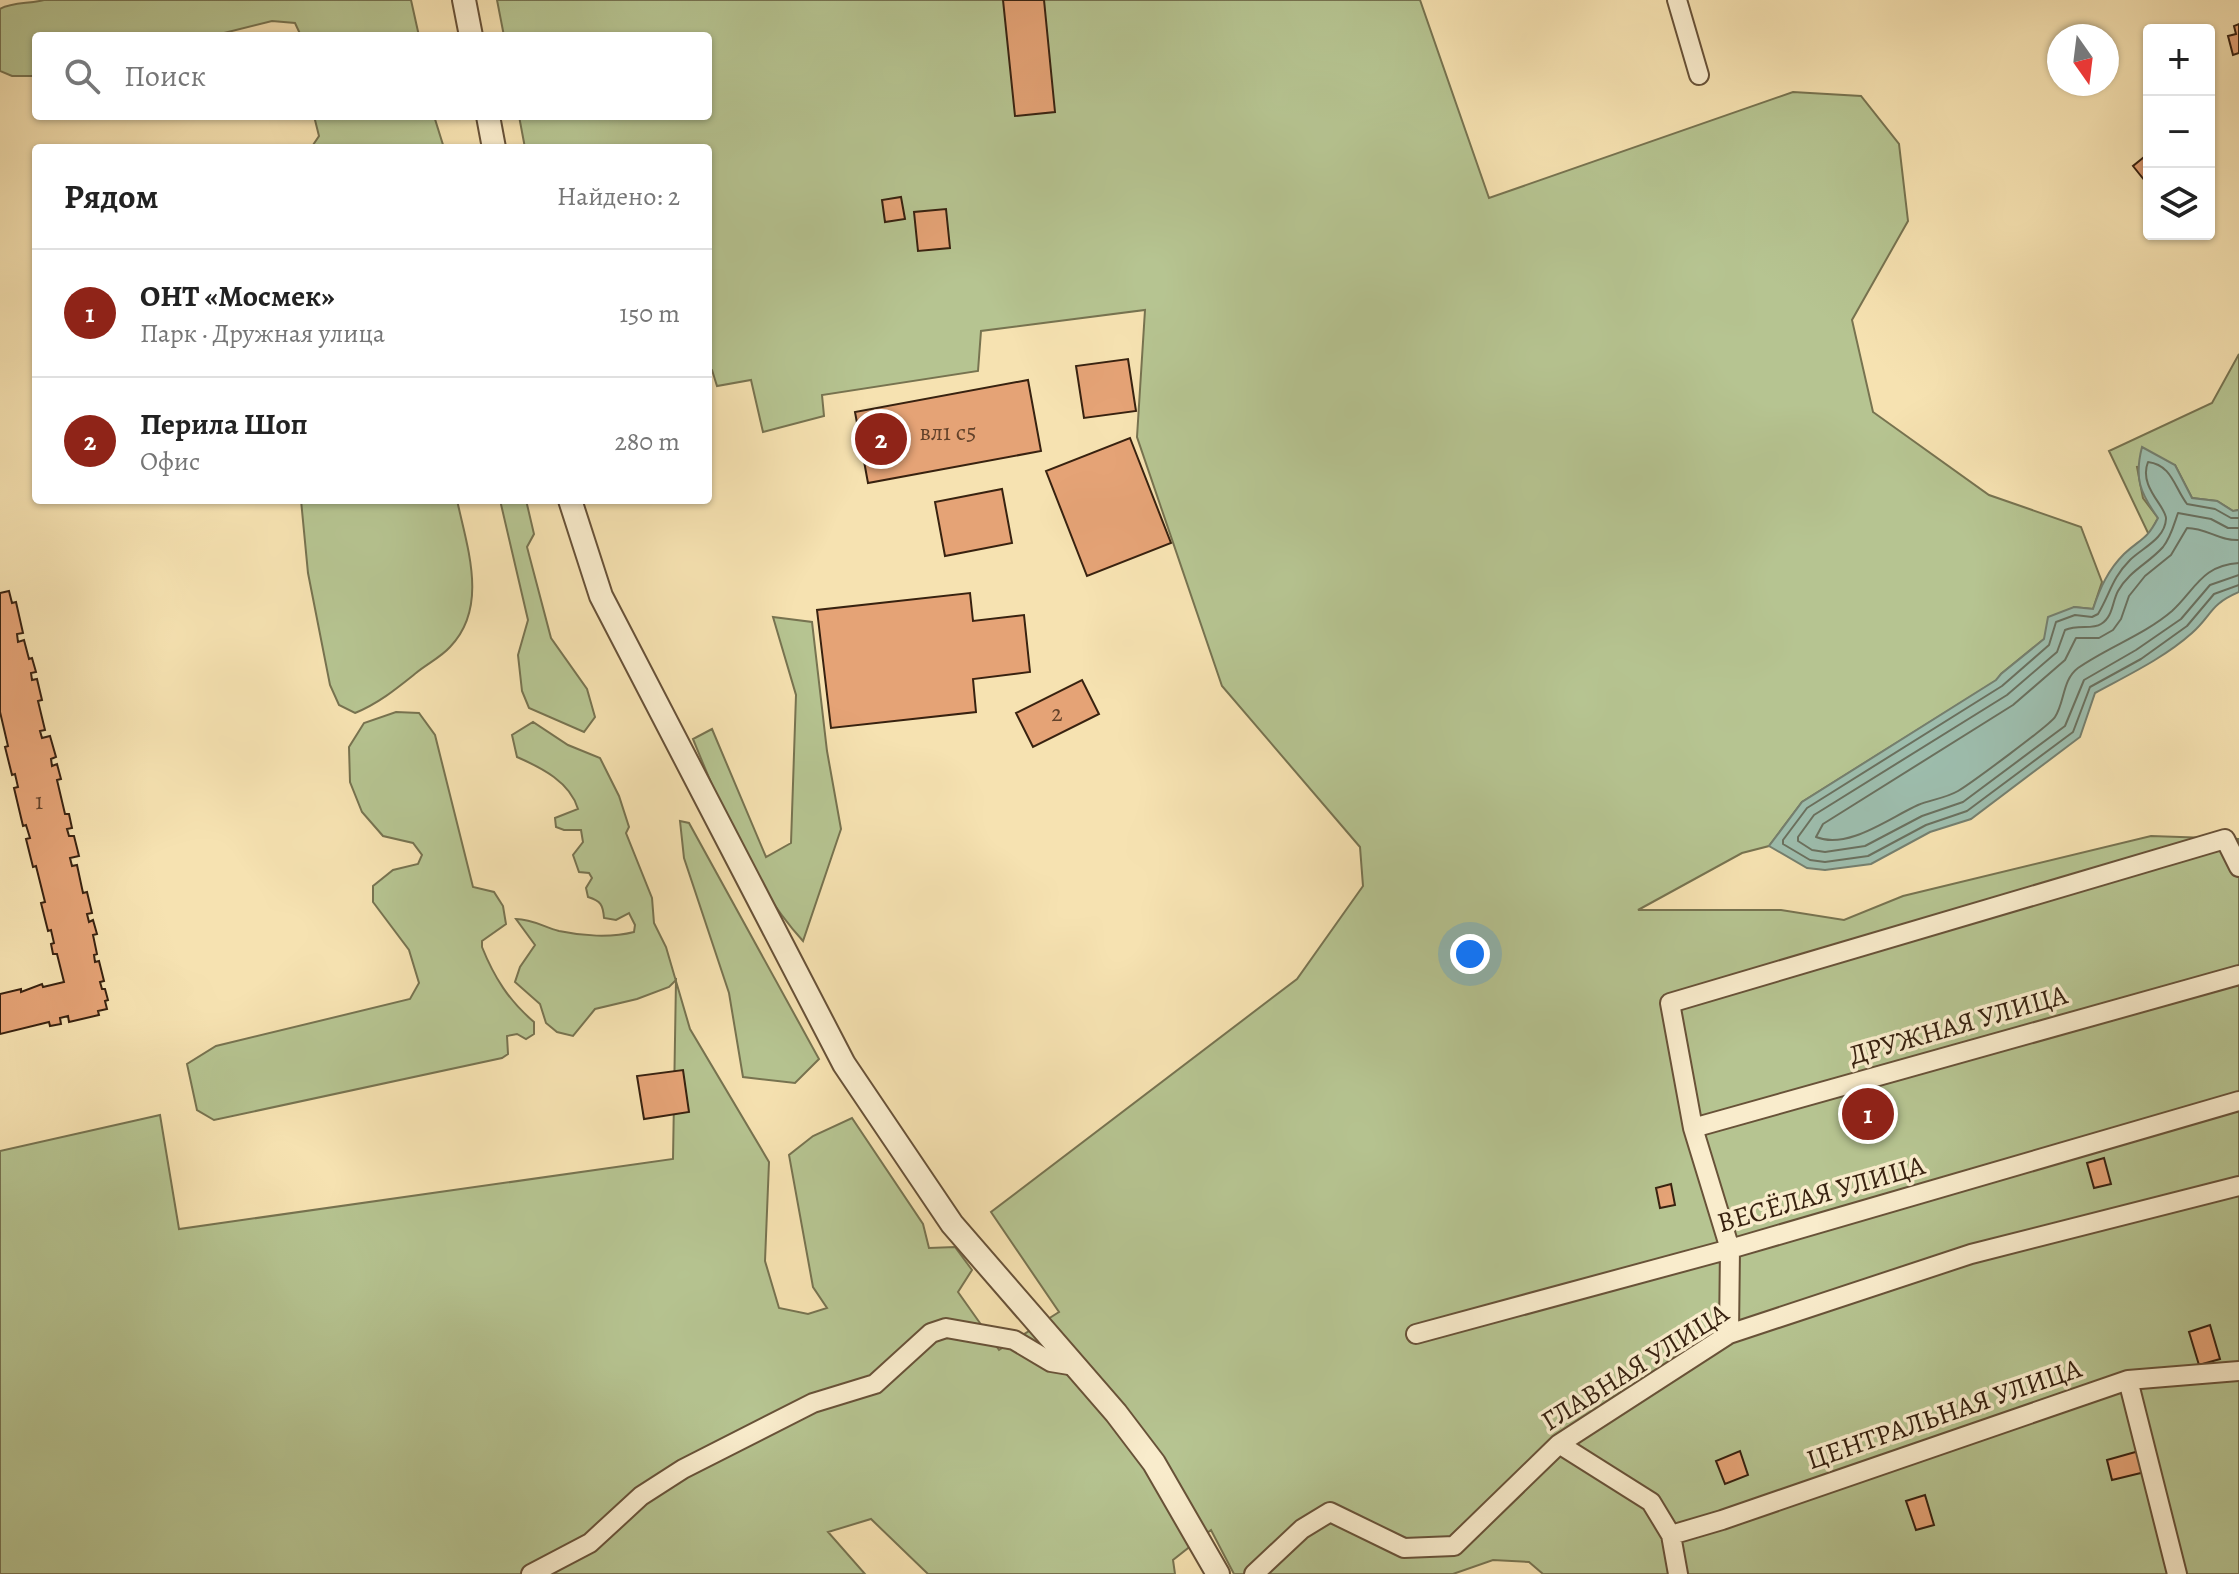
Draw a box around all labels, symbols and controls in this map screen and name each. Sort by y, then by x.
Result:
north arrow [2047,24,2119,96]
map controls [2143,24,2215,240]
button: + [2143,24,2215,96]
search box [32,32,712,120]
icon: search [60,54,104,98]
text: Поиск [124,56,206,96]
button: − [2143,96,2215,168]
button: layers [2143,168,2215,240]
text: Рядом [64,173,158,220]
text: Найдено: 2 [557,179,680,214]
text: ОНТ «Мосмек» [140,276,335,316]
text: 1 [85,296,95,331]
text: 150 m [619,296,680,331]
text: Парк · Дружная улица [140,316,385,351]
text: Перила Шоп [140,404,308,444]
pin: 2 [855,409,907,469]
house number: вл1 с5 [920,416,977,448]
text: 2 [84,424,96,459]
text: 280 m [614,424,680,459]
text: Офис [140,444,200,479]
house number: 2 [1051,697,1063,729]
house number: 1 [35,785,43,817]
your location [1450,934,1490,974]
street label: ДРУЖНАЯ УЛИЦА [1844,975,2072,1074]
pin: 1 [1842,1084,1894,1144]
street label: ВЕСЁЛАЯ УЛИЦА [1713,1146,1930,1242]
street label: ГЛАВНАЯ УЛИЦА [1534,1294,1737,1440]
street label: ЦЕНТРАЛЬНАЯ УЛИЦА [1802,1349,2087,1479]

